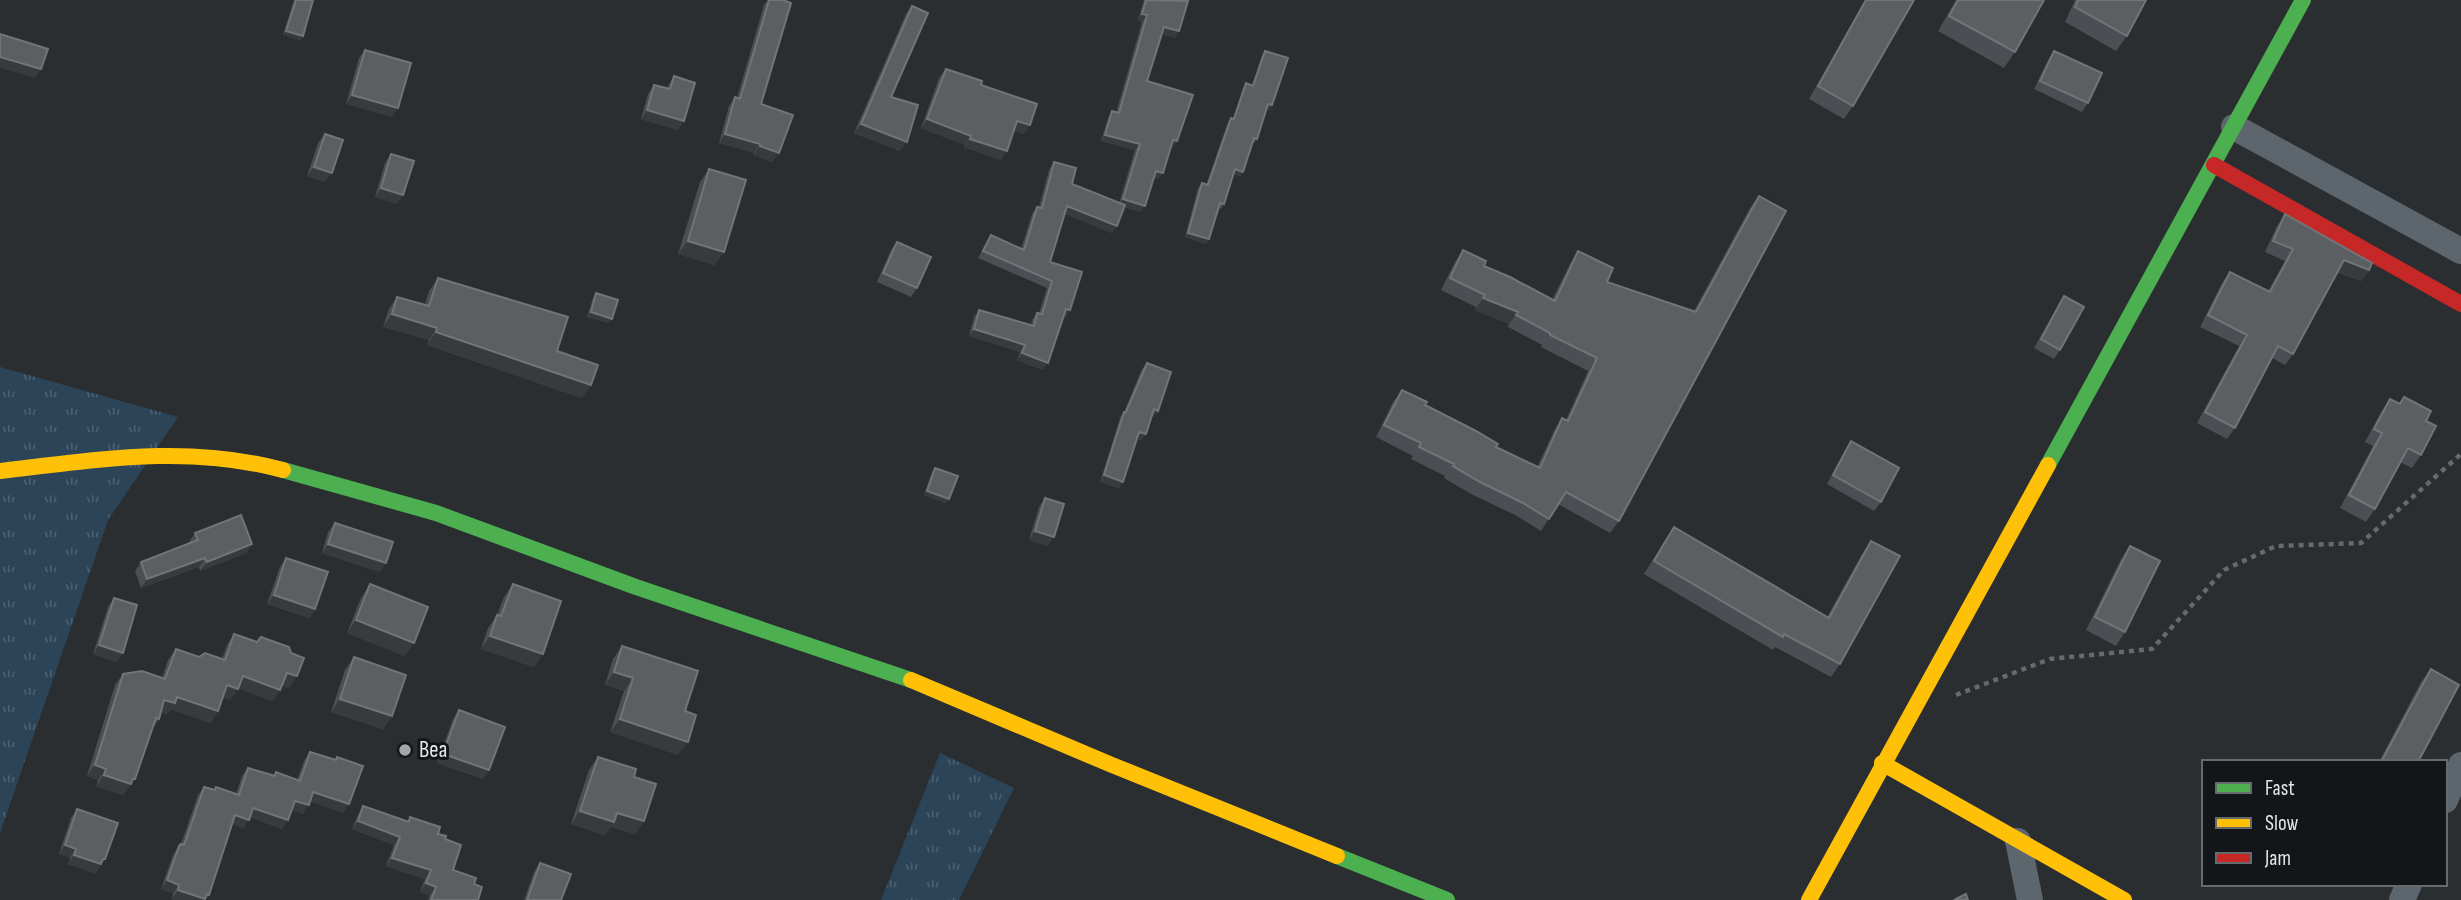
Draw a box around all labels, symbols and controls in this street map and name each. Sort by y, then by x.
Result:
place label: Bea [419,736,447,764]
marker: Bea [397,742,413,758]
legend [2202,760,2447,886]
text: Fast [2265,776,2295,801]
text: Slow [2265,811,2299,836]
text: Jam [2264,846,2291,871]

